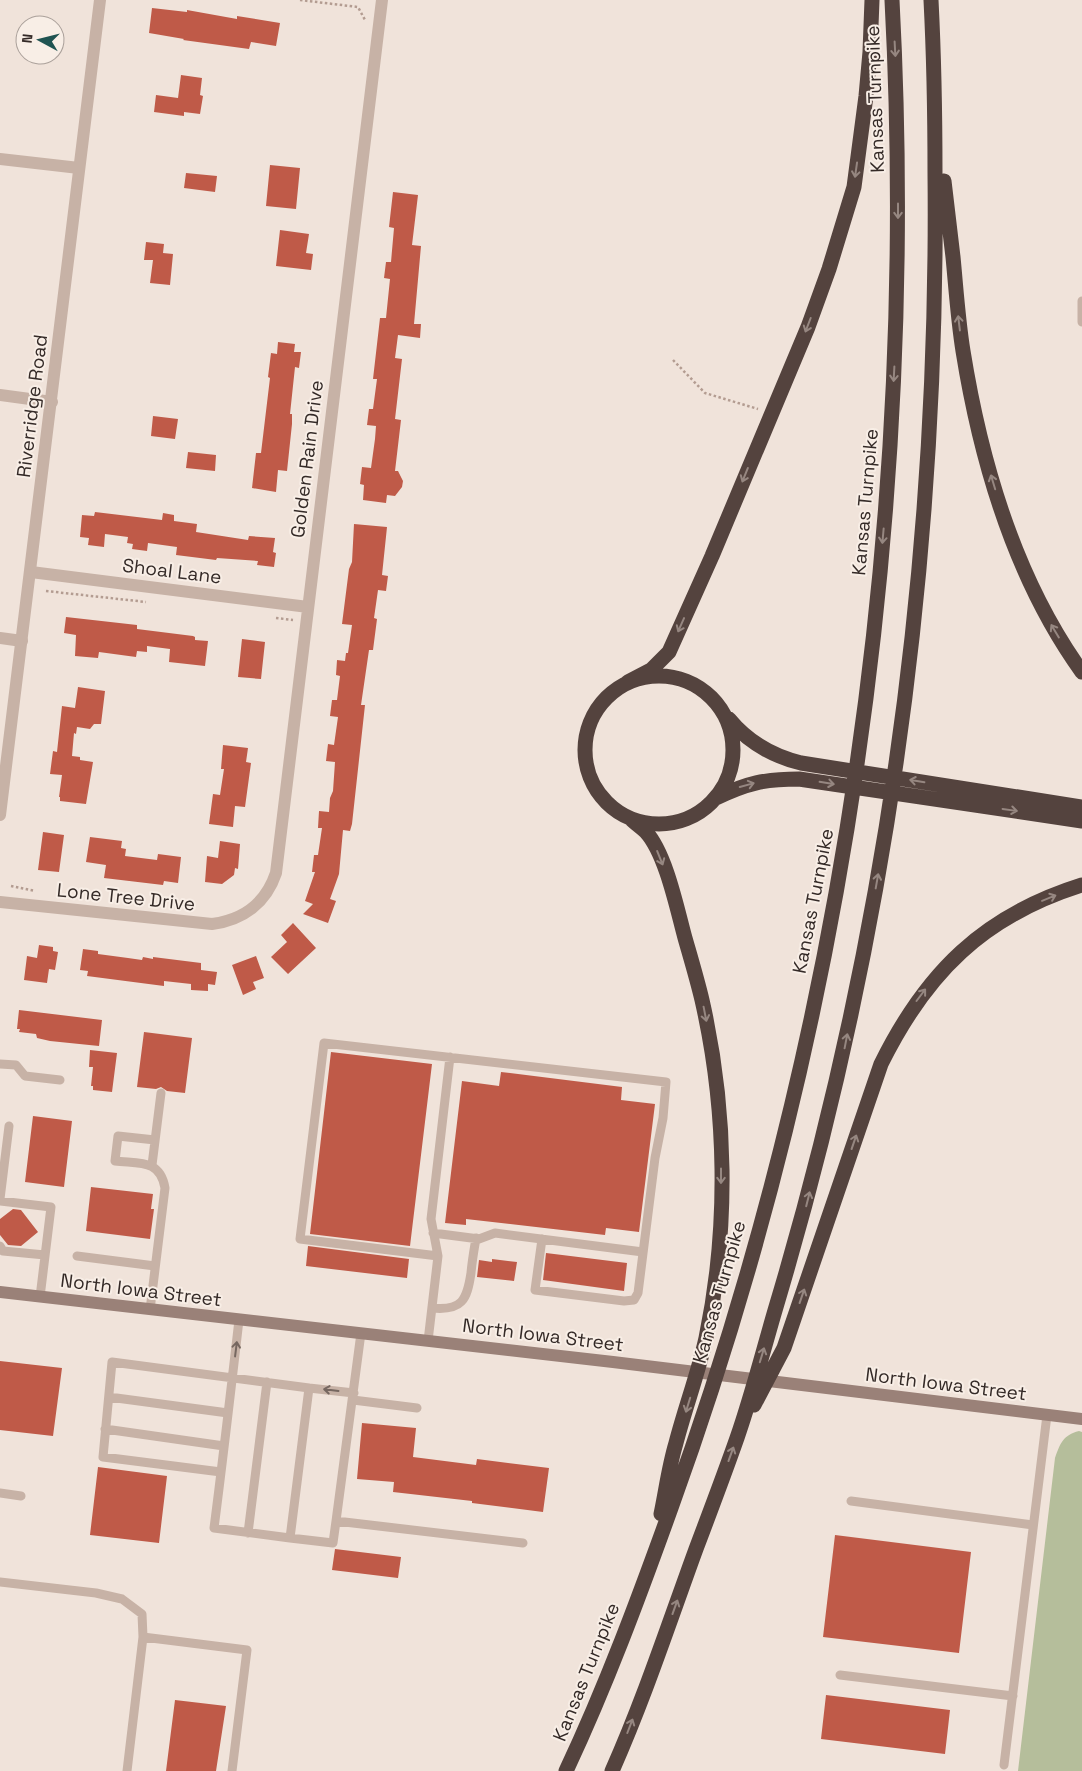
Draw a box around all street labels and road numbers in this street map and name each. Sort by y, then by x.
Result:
street label: Kansas Turnpike [860,25,890,173]
street label: Riverridge Road [11,333,53,479]
street label: Golden Rain Drive [285,379,329,539]
street label: Kansas Turnpike [846,428,884,576]
street label: Shoal Lane [121,553,223,589]
street label: Kansas Turnpike [787,826,839,976]
street label: Lone Tree Drive [56,877,196,917]
street label: Kansas Turnpike [687,1218,751,1366]
street label: North Iowa Street [59,1268,223,1312]
street label: North Iowa Street [461,1313,625,1357]
street label: North Iowa Street [864,1362,1028,1406]
street label: Kansas Turnpike [547,1599,625,1745]

